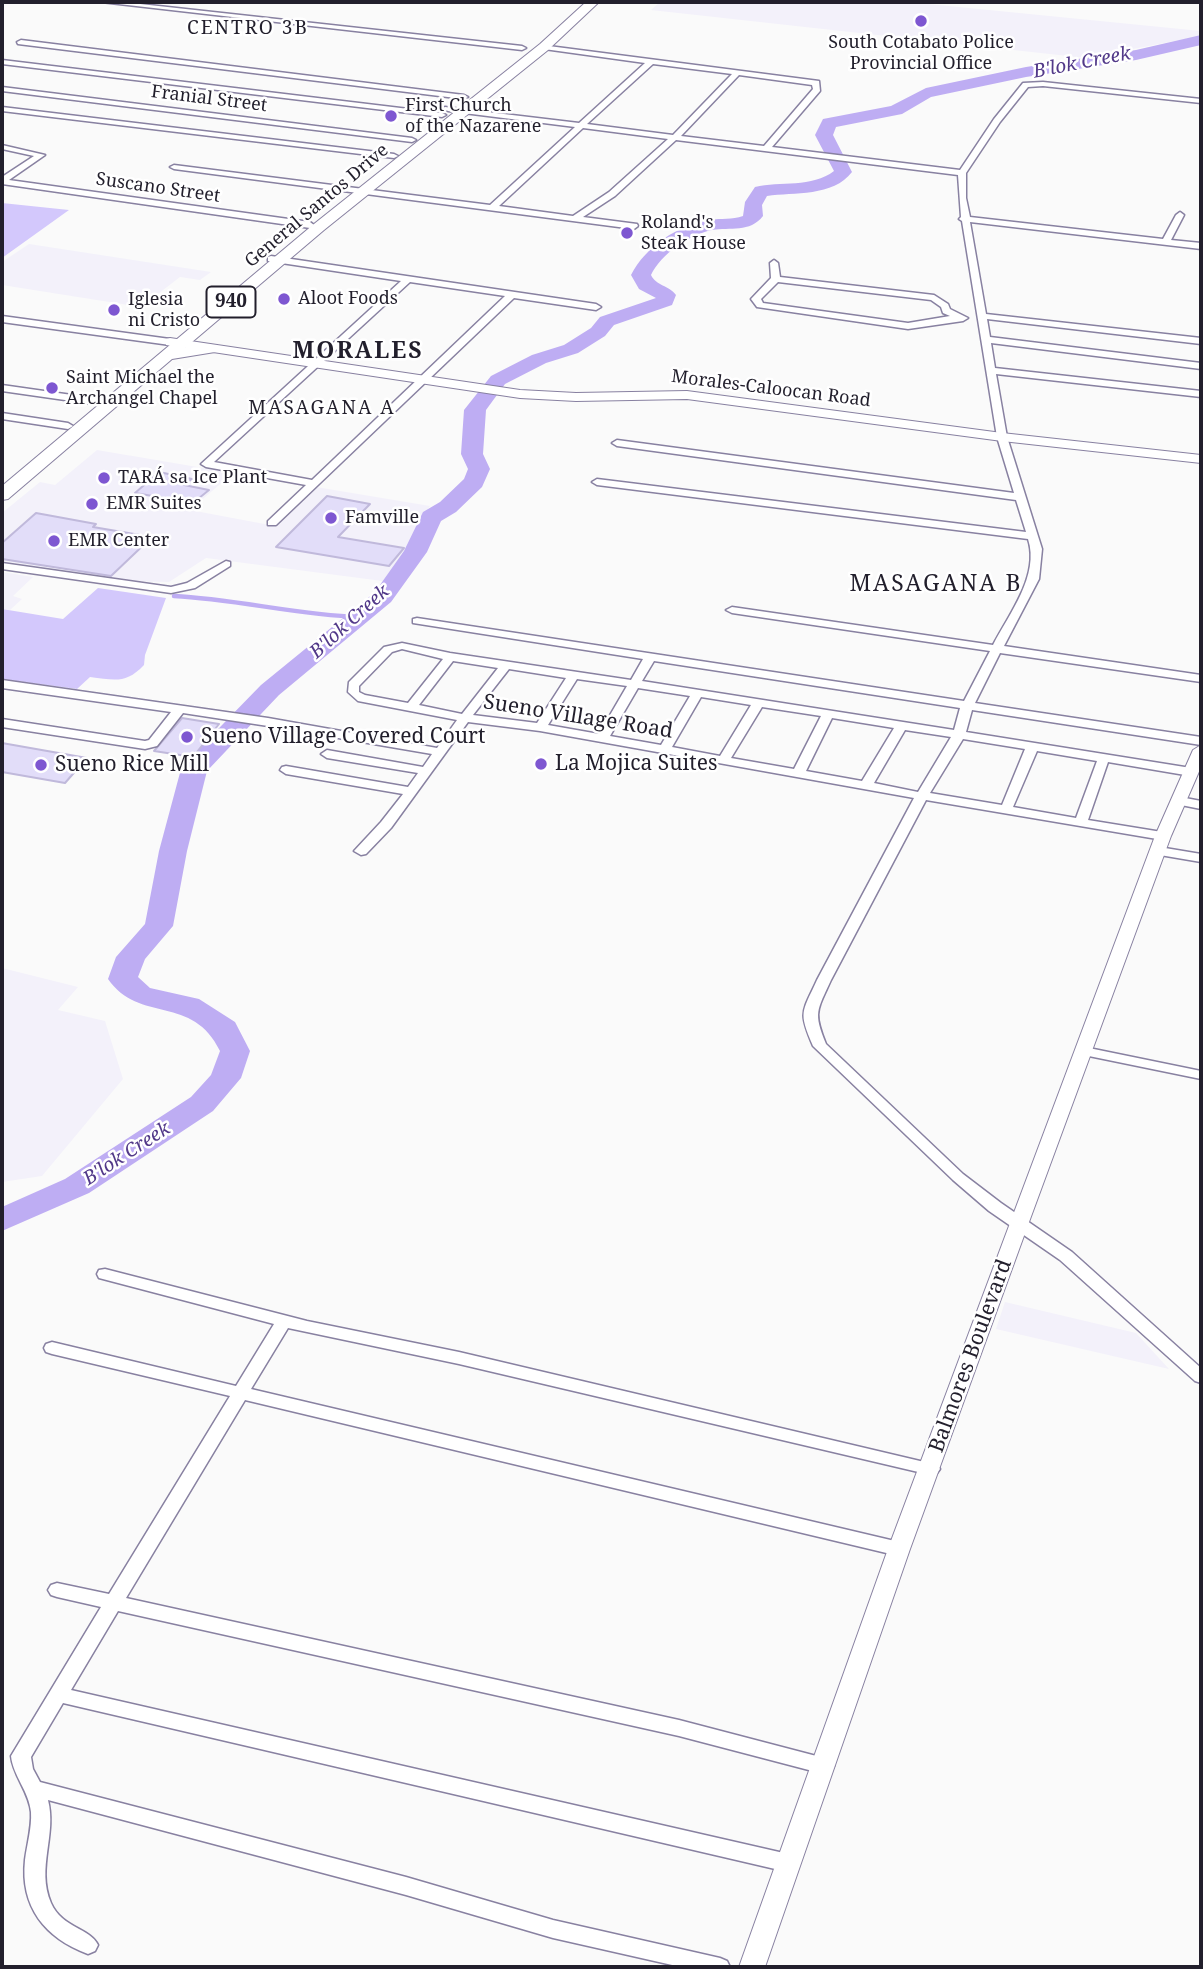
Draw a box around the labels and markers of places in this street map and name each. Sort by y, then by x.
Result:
marker: South Cotabato Police Provincial Office [913,13,929,29]
place label: South Cotabato Police Provincial Office [828,32,1014,74]
place label: First Church of the Nazarene [405,95,541,138]
marker: First Church of the Nazarene [383,108,399,124]
place label: Roland's Steak House [641,212,746,255]
marker: Roland's Steak House [619,225,635,241]
place label: Aloot Foods [298,288,398,310]
place label: Iglesia ni Cristo [128,289,200,332]
marker: Aloot Foods [276,291,292,307]
marker: Iglesia ni Cristo [106,302,122,318]
place label: Saint Michael the Archangel Chapel [66,367,218,410]
marker: Saint Michael the Archangel Chapel [44,380,60,396]
place label: TARÁ sa Ice Plant [118,467,267,489]
marker: TARÁ sa Ice Plant [96,470,112,486]
place label: EMR Suites [106,493,202,515]
marker: EMR Suites [84,496,100,512]
place label: Famville [345,507,419,529]
marker: Famville [323,510,339,526]
place label: EMR Center [68,530,169,552]
marker: EMR Center [46,533,62,549]
place label: Sueno Village Covered Court [201,724,485,750]
marker: Sueno Village Covered Court [179,729,195,745]
place label: La Mojica Suites [555,751,717,777]
place label: Sueno Rice Mill [55,752,209,778]
marker: La Mojica Suites [533,756,549,772]
marker: Sueno Rice Mill [33,757,49,773]

